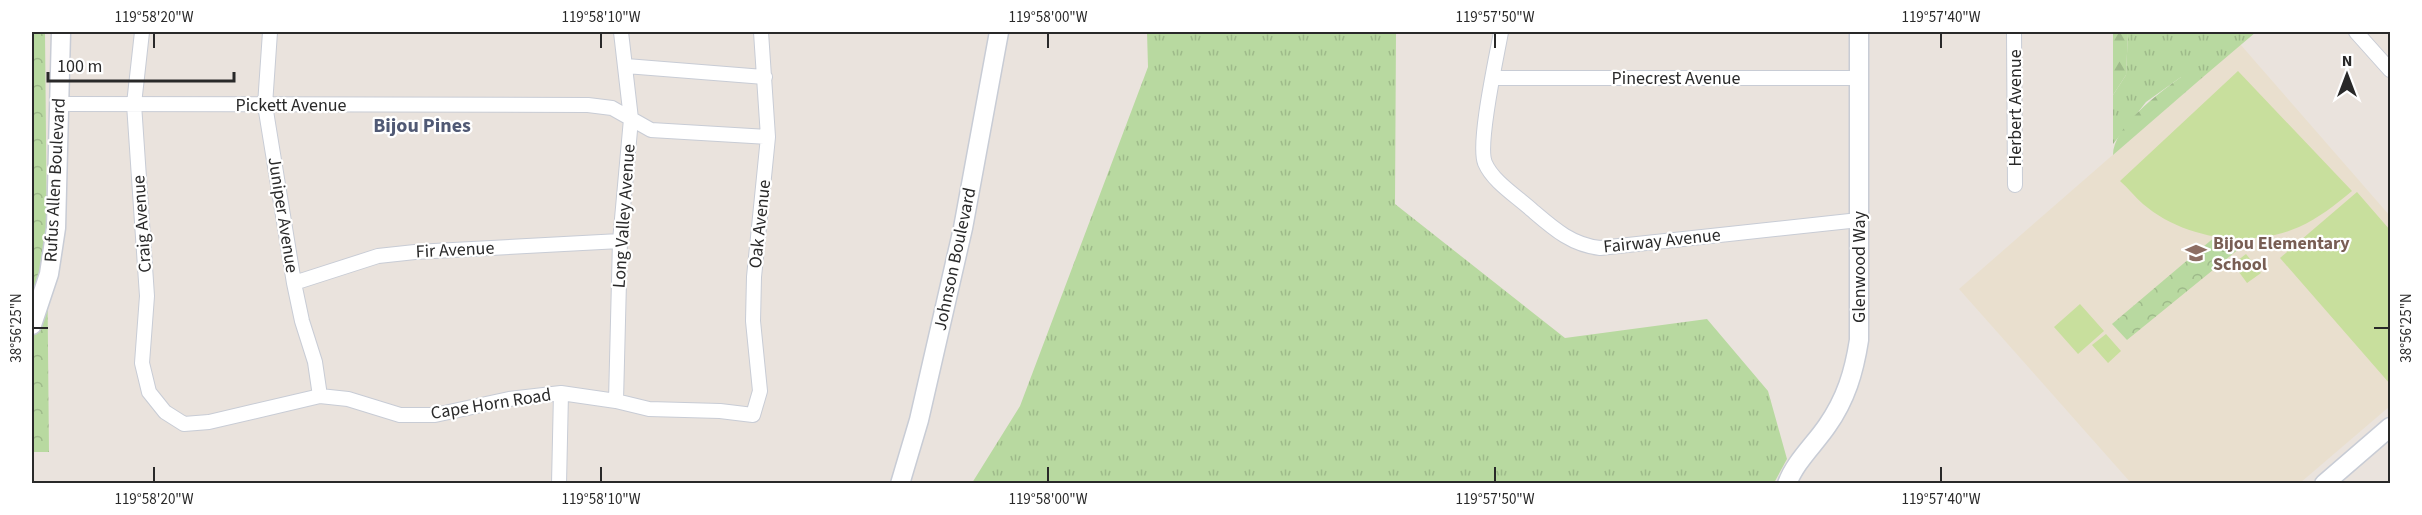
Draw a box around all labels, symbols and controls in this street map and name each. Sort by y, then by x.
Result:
text: 119°58'20"W [114,7,194,28]
text: 119°58'10"W [561,7,641,28]
text: 119°58'00"W [1008,7,1088,28]
text: 119°57'50"W [1455,7,1535,28]
text: 119°57'40"W [1901,7,1981,28]
scale bar [48,45,234,83]
north arrow [2317,45,2377,105]
street label: Herbert Avenue [2003,49,2028,167]
text: N [2342,50,2352,72]
text: 100 m [57,54,102,79]
street label: Pinecrest Avenue [1612,66,1741,91]
street label: Pickett Avenue [235,93,347,118]
street label: Rufus Allen Boulevard [38,97,72,263]
district label: Bijou Pines [373,112,471,140]
street label: Long Valley Avenue [606,143,642,289]
street label: Juniper Avenue [262,155,305,275]
street label: Craig Avenue [126,174,158,274]
street label: Oak Avenue [743,178,777,270]
street label: Johnson Boulevard [928,185,982,333]
street label: Glenwood Way [1847,211,1872,323]
street label: Fairway Avenue [1602,222,1722,260]
place label: Bijou Elementary School [2213,231,2350,277]
street label: Fir Avenue [415,235,495,265]
school or university icon: Bijou Elementary School [2184,241,2208,265]
text: 38°56'25"N [6,293,27,363]
text: 38°56'25"N [2396,293,2417,363]
street label: Cape Horn Road [429,382,553,426]
text: 119°58'20"W [114,489,194,510]
text: 119°58'10"W [561,489,641,510]
text: 119°58'00"W [1008,489,1088,510]
text: 119°57'50"W [1455,489,1535,510]
text: 119°57'40"W [1901,489,1981,510]

